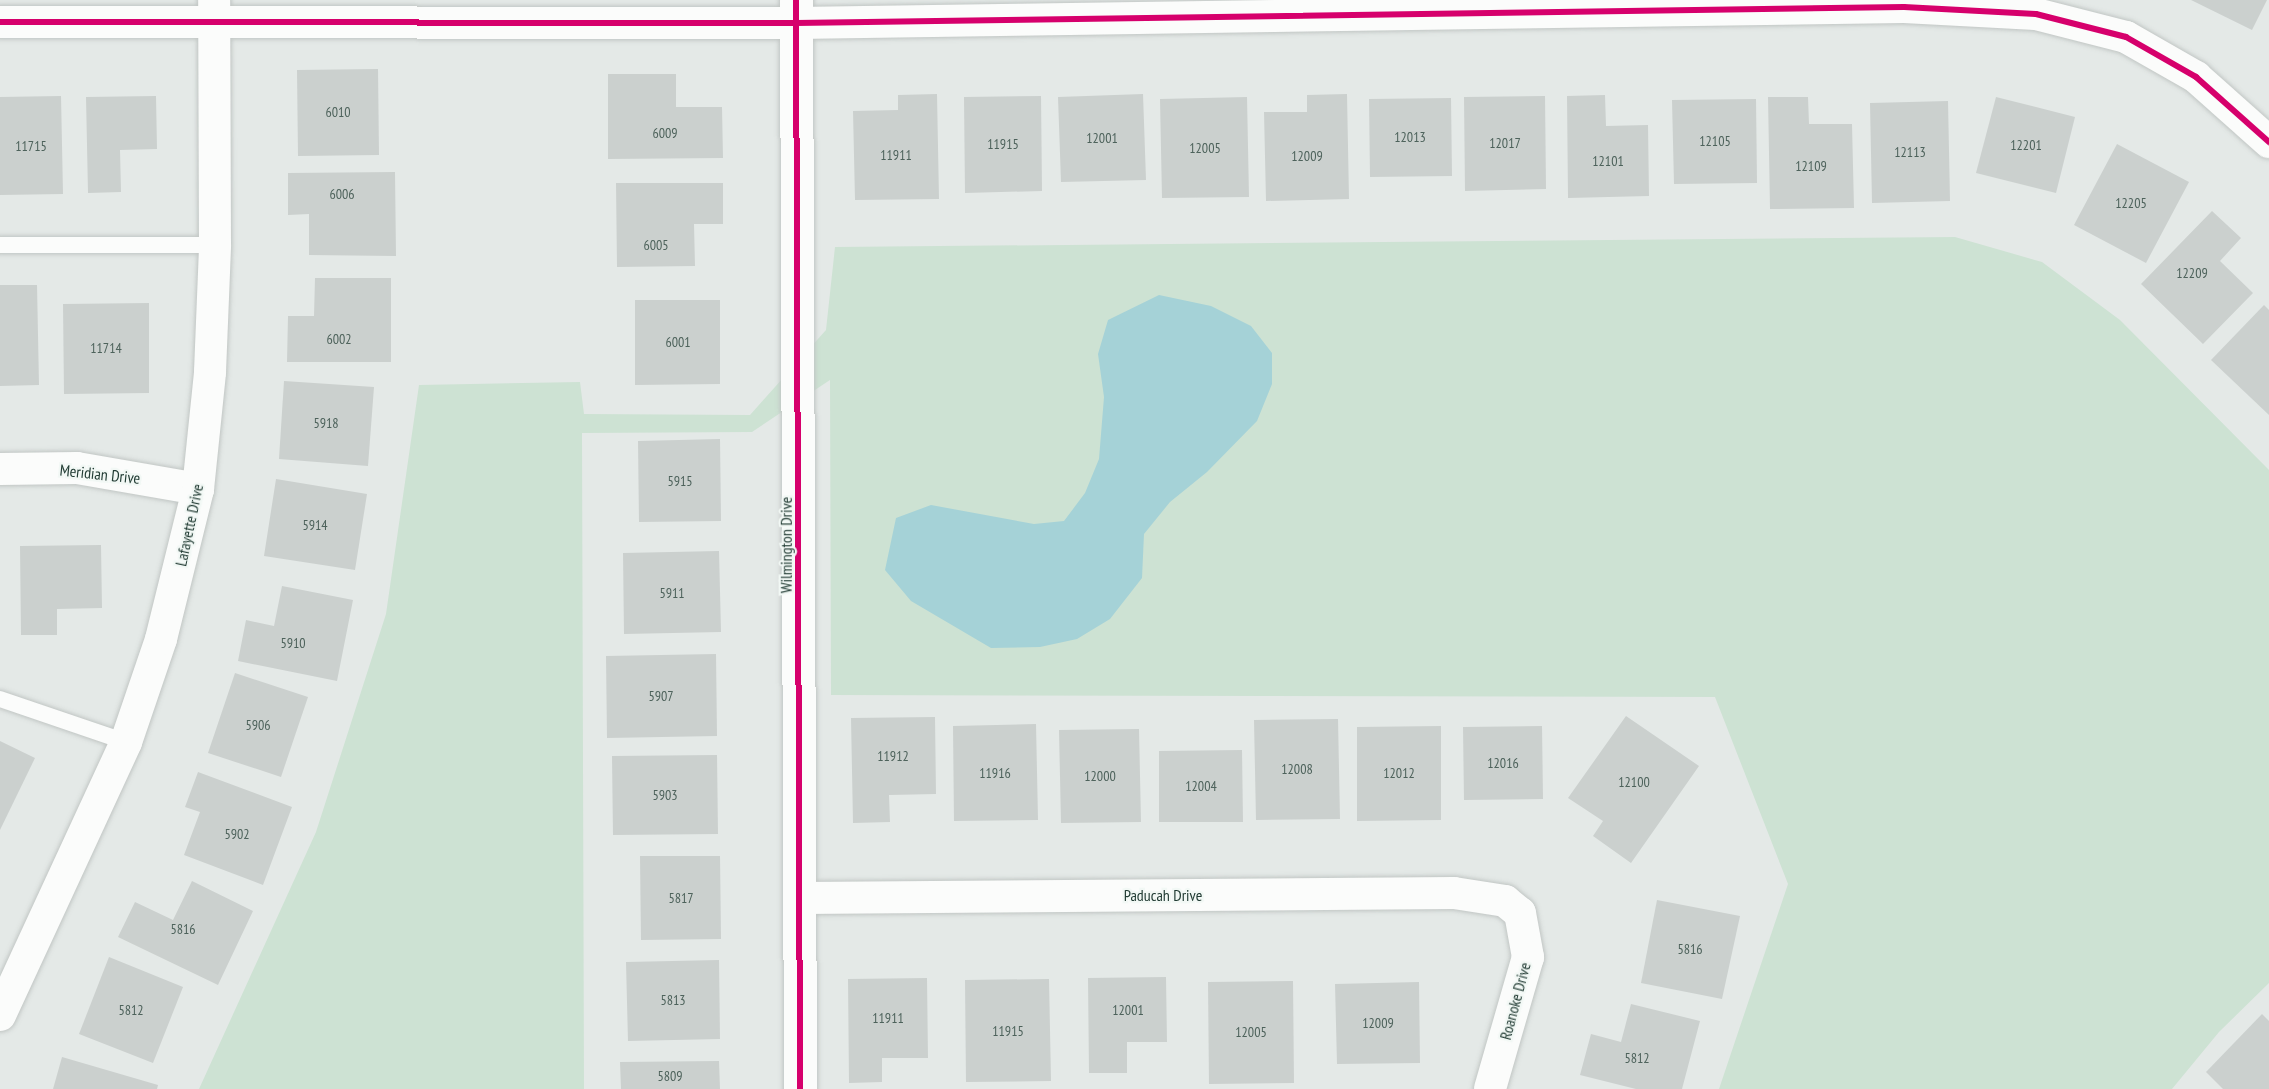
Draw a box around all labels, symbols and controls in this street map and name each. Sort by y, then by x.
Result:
house number: 6010 [325,104,351,120]
house number: 6009 [652,125,678,141]
house number: 12013 [1394,129,1426,145]
house number: 12001 [1086,130,1118,146]
house number: 12105 [1699,133,1731,149]
house number: 12017 [1489,135,1521,151]
house number: 11915 [987,136,1019,152]
house number: 12201 [2010,137,2042,153]
house number: 11715 [15,138,47,154]
house number: 12005 [1189,140,1221,156]
house number: 12113 [1894,144,1926,160]
house number: 11911 [880,147,912,163]
house number: 12009 [1291,148,1323,164]
house number: 12101 [1592,153,1624,169]
house number: 12109 [1795,158,1827,174]
house number: 6006 [329,186,355,202]
house number: 12205 [2115,195,2147,211]
house number: 6005 [643,237,669,253]
house number: 12209 [2176,265,2208,281]
house number: 6002 [326,331,352,347]
house number: 6001 [665,334,691,350]
house number: 11714 [90,340,122,356]
house number: 5918 [313,415,339,431]
street label: Meridian Drive [59,460,141,488]
house number: 5915 [667,473,693,489]
street label: Lafayette Drive [171,482,207,568]
street label: Wilmington Drive [776,497,796,593]
house number: 5914 [302,517,328,533]
house number: 5911 [659,585,685,601]
house number: 5910 [280,635,306,651]
house number: 5907 [648,688,674,704]
house number: 5906 [245,717,271,733]
house number: 11912 [877,748,909,764]
house number: 12016 [1487,755,1519,771]
house number: 12008 [1281,761,1313,777]
house number: 11916 [979,765,1011,781]
house number: 12012 [1383,765,1415,781]
house number: 12000 [1084,768,1116,784]
house number: 12100 [1618,774,1650,790]
house number: 12004 [1185,778,1217,794]
house number: 5903 [652,787,678,803]
house number: 5902 [224,826,250,842]
street label: Paducah Drive [1124,885,1202,905]
house number: 5817 [668,890,694,906]
house number: 5816 [170,921,196,937]
house number: 5816 [1677,941,1703,957]
street label: Roanoke Drive [1495,960,1535,1042]
house number: 5813 [660,992,686,1008]
house number: 5812 [118,1002,144,1018]
house number: 12001 [1112,1002,1144,1018]
house number: 11911 [872,1010,904,1026]
house number: 12009 [1362,1015,1394,1031]
house number: 11915 [992,1023,1024,1039]
house number: 12005 [1235,1024,1267,1040]
house number: 5812 [1624,1050,1650,1066]
house number: 5809 [657,1068,683,1084]

